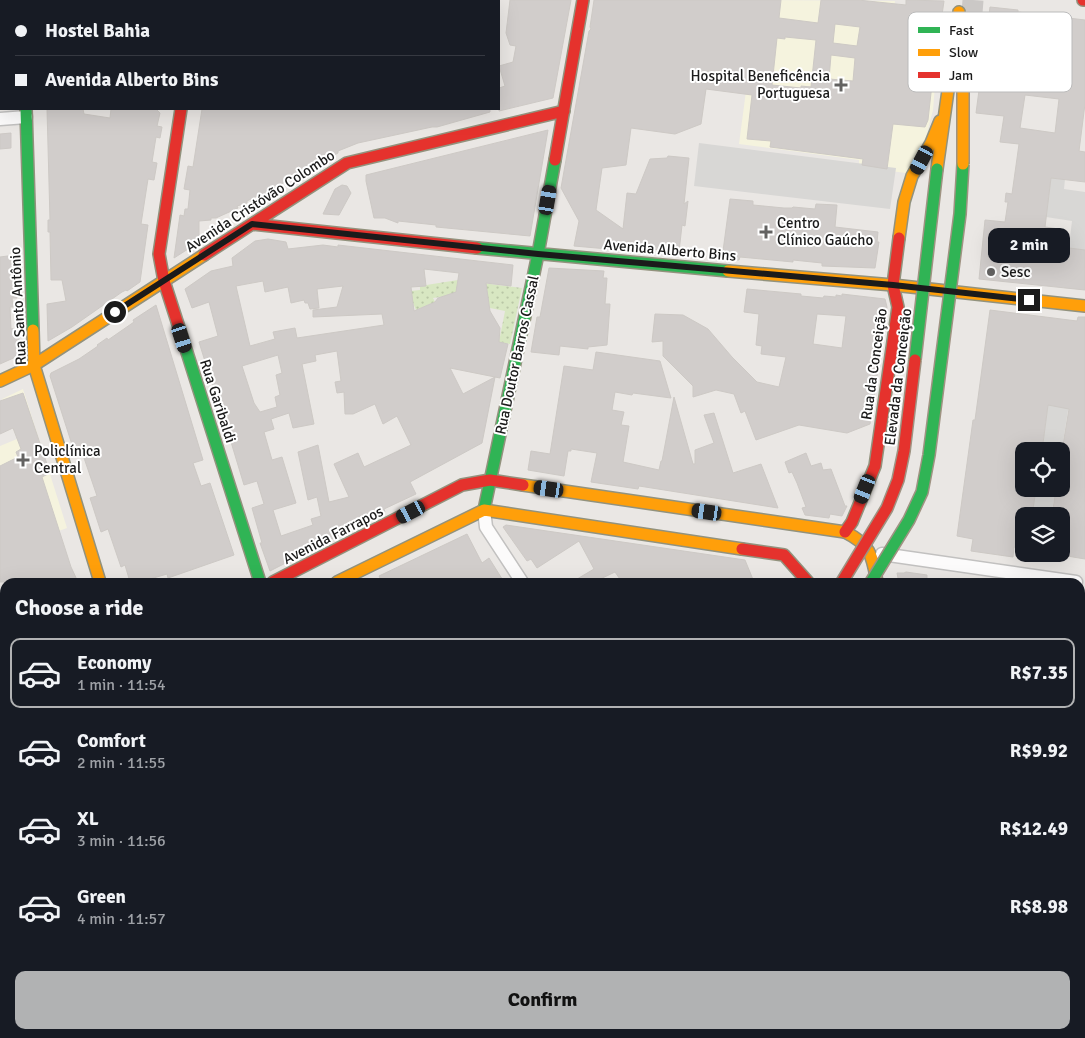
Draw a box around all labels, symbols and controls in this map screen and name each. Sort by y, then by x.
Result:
legend [908,12,1072,92]
text: Hostel Bahia [45,19,150,43]
text: Fast [949,22,974,39]
text: Slow [949,44,978,61]
place label: Hospital Beneficência Portuguesa [690,67,830,102]
text: Jam [949,67,973,84]
text: Avenida Alberto Bins [45,68,218,92]
marker: Hospital Beneficência Portuguesa [834,78,848,92]
car [908,143,935,177]
street label: Avenida Cristóvão Colombo [182,146,338,256]
car [538,184,557,216]
place label: Centro Clínico Gaúcho [777,214,873,249]
marker: Centro Clínico Gaúcho [759,225,773,239]
callout: 2 min [988,228,1070,262]
street label: Avenida Alberto Bins [603,235,737,265]
text: 2 min [1010,235,1048,255]
street label: Rua Santo Antônio [6,246,30,366]
place label: Sesc [1001,263,1030,281]
marker: Sesc [985,266,997,278]
street label: Rua Doutor Barros Cassal [491,274,543,436]
route end [1018,289,1040,311]
route start [104,301,126,323]
street label: Rua da Conceição [857,307,891,421]
street label: Elevada da Conceição [881,307,915,447]
car [170,321,193,355]
street label: Rua Garibaldi [196,357,240,445]
place label: Policlínica Central [34,442,101,477]
map controls [1015,442,1070,562]
button: locate [1015,442,1070,497]
marker: Policlínica Central [16,453,30,467]
car [852,472,877,506]
car [533,479,564,499]
car [394,499,427,525]
street label: Avenida Farrapos [280,502,386,568]
car [691,502,722,522]
button: layers [1015,507,1070,562]
text: Choose a ride [15,594,143,621]
icon: car [17,651,62,696]
text: Economy [77,651,151,675]
text: R$7.35 [1010,661,1068,685]
text: 1 min · 11:54 [77,675,166,695]
icon: car [17,729,62,774]
text: Comfort [77,729,146,753]
text: R$9.92 [1010,739,1068,763]
text: 2 min · 11:55 [77,753,166,773]
icon: car [17,807,62,852]
text: XL [77,807,99,831]
text: R$12.49 [1000,817,1068,841]
text: 3 min · 11:56 [77,831,166,851]
icon: car [17,885,62,930]
text: Green [77,885,126,909]
text: R$8.98 [1010,895,1068,919]
text: 4 min · 11:57 [77,909,166,929]
button: Confirm [15,971,1070,1029]

